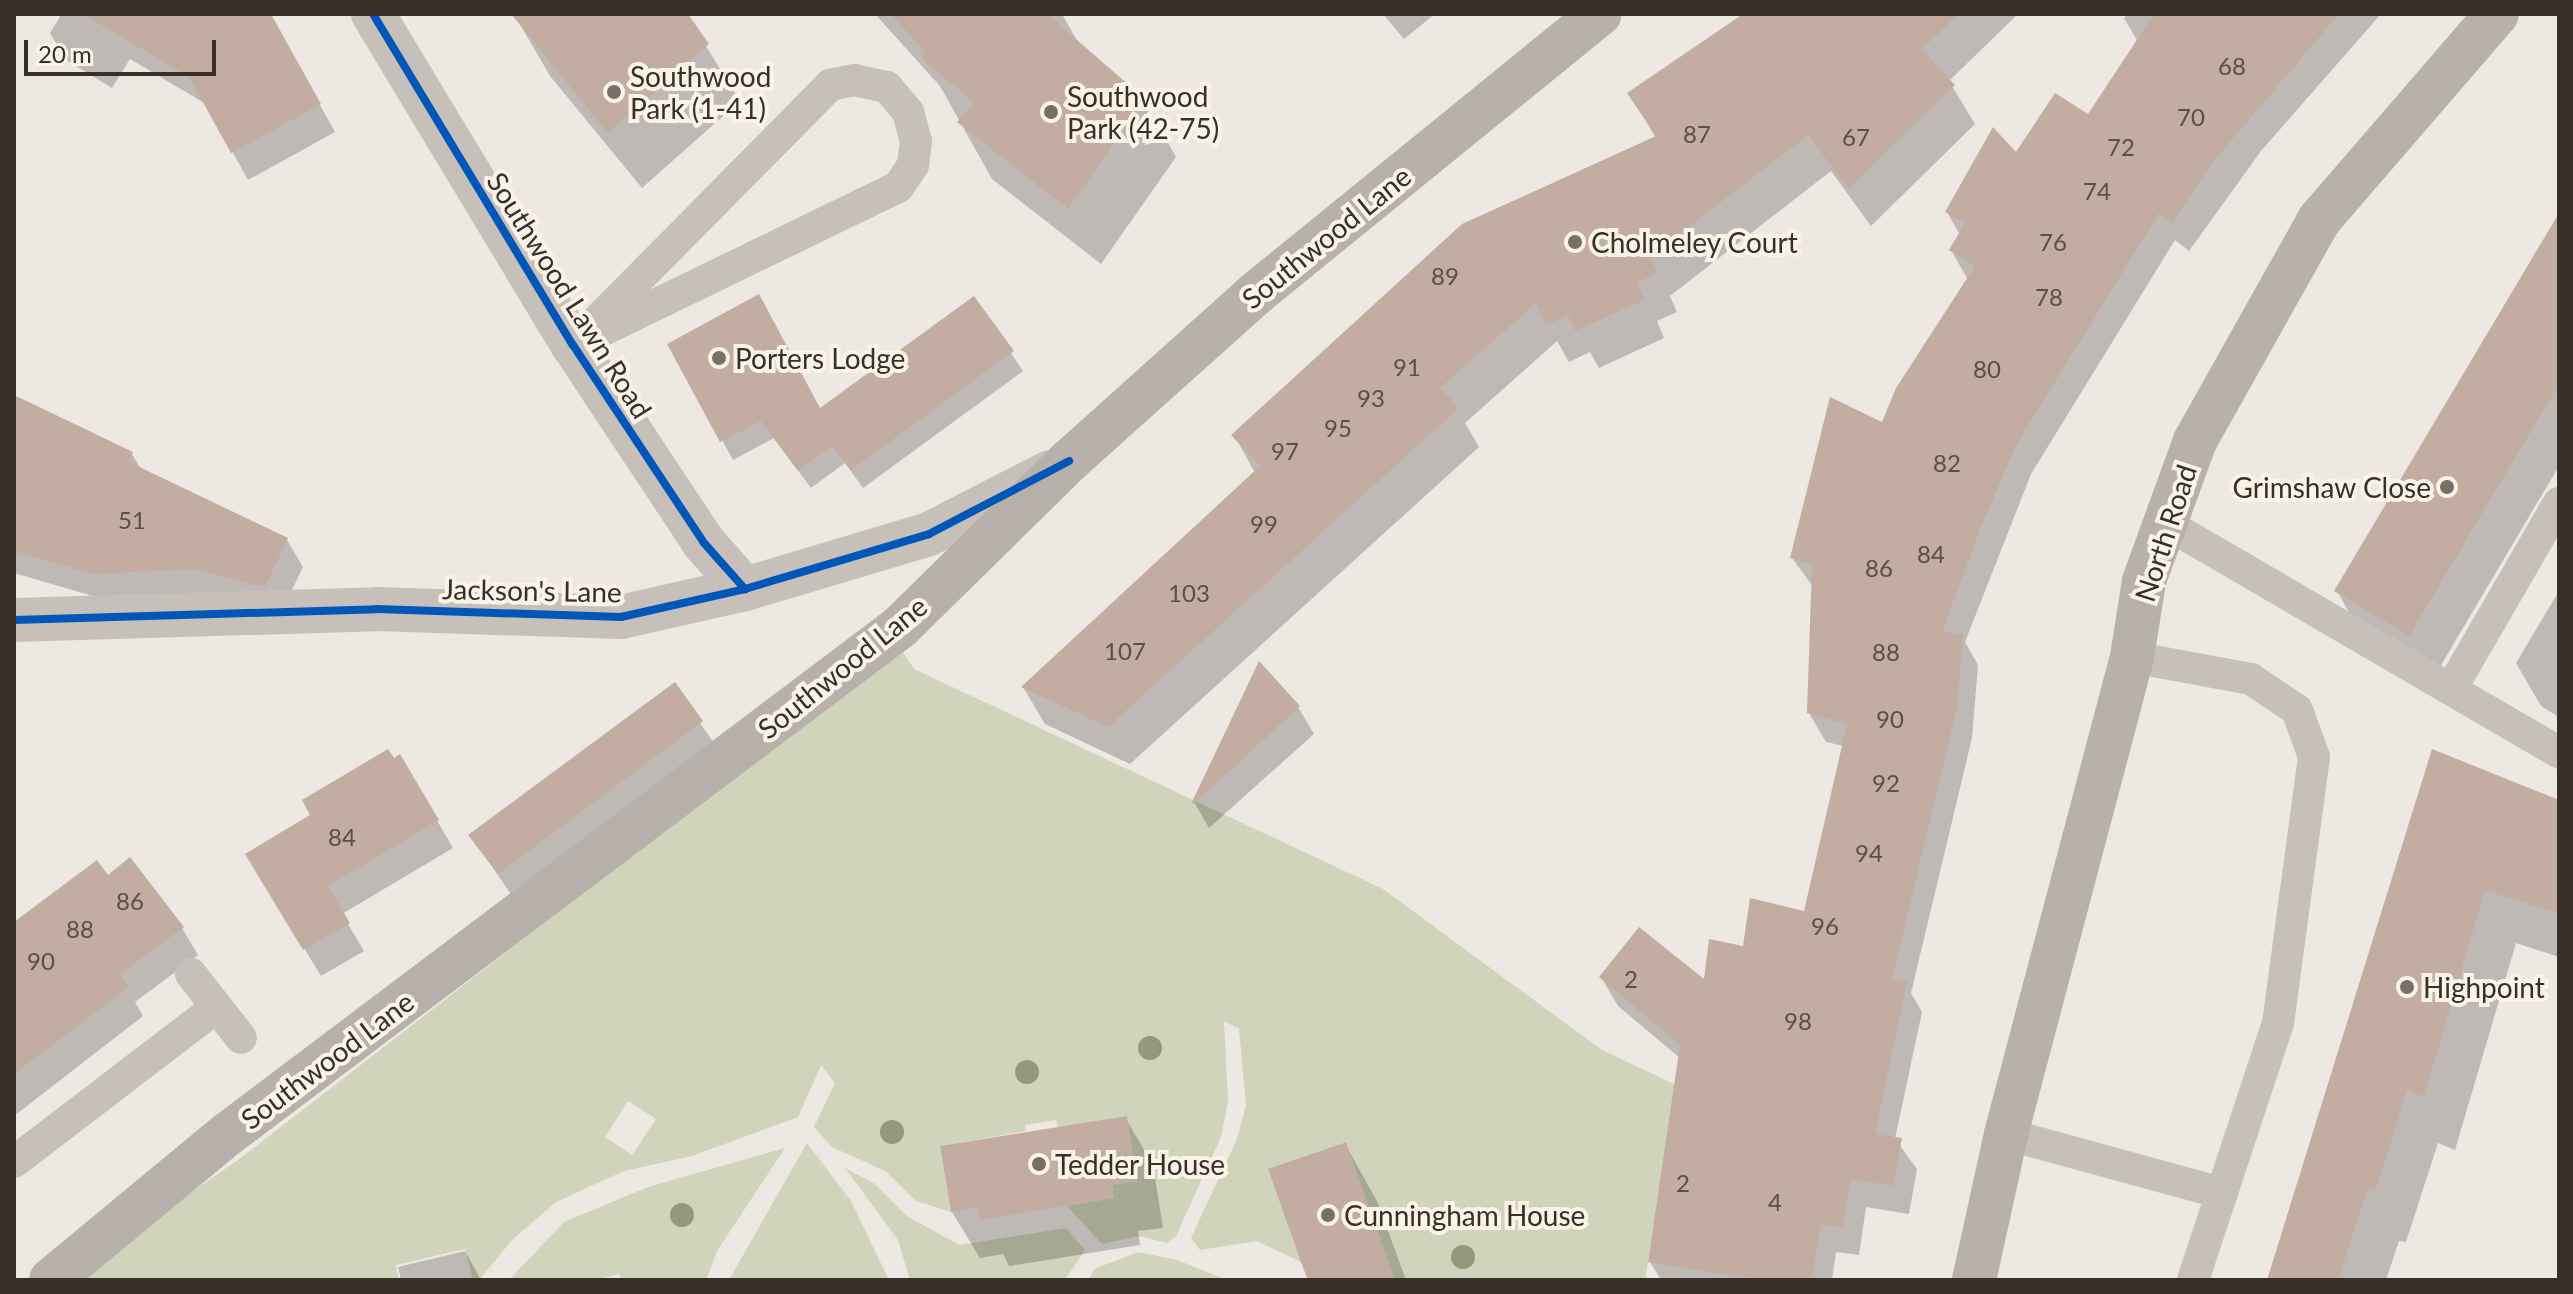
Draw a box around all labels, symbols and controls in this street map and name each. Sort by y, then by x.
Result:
scale bar [28,24,220,74]
text: 20 m [38,39,92,68]
house number: 68 [2218,52,2246,80]
place label: Southwood Park (1-41) [630,59,771,125]
place label: Southwood Park (42-75) [1067,79,1219,145]
marker: Southwood Park (1-41) [605,83,623,101]
marker: Southwood Park (42-75) [1042,103,1060,121]
house number: 70 [2177,103,2205,131]
house number: 87 [1683,120,1711,148]
house number: 67 [1842,123,1870,151]
house number: 72 [2107,133,2135,161]
street label: Southwood Lane [1235,159,1417,315]
street label: Southwood Lawn Road [481,166,659,424]
house number: 74 [2083,177,2111,205]
place label: Cholmeley Court [1591,225,1798,259]
house number: 76 [2039,228,2067,256]
marker: Cholmeley Court [1566,233,1584,251]
house number: 89 [1431,262,1459,290]
house number: 78 [2035,283,2063,311]
place label: Porters Lodge [735,341,905,375]
marker: Porters Lodge [710,349,728,367]
house number: 91 [1393,353,1421,381]
house number: 80 [1973,355,2001,383]
house number: 93 [1357,384,1385,412]
house number: 95 [1324,414,1352,442]
house number: 97 [1271,437,1299,465]
house number: 82 [1933,449,1961,477]
street label: North Road [2127,460,2203,606]
place label: Grimshaw Close [2232,470,2431,504]
marker: Grimshaw Close [2438,478,2456,496]
house number: 51 [118,506,146,534]
house number: 99 [1250,510,1278,538]
house number: 84 [1917,540,1945,568]
house number: 86 [1865,554,1893,582]
street label: Jackson's Lane [442,572,622,608]
house number: 103 [1168,579,1210,607]
street label: Southwood Lane [751,589,933,745]
house number: 107 [1104,637,1146,665]
house number: 88 [1872,638,1900,666]
house number: 90 [1876,705,1904,733]
house number: 92 [1872,769,1900,797]
house number: 84 [328,823,356,851]
house number: 94 [1855,839,1883,867]
house number: 86 [116,887,144,915]
house number: 96 [1811,912,1839,940]
house number: 88 [66,915,94,943]
house number: 90 [27,947,55,975]
house number: 2 [1624,965,1638,993]
place label: Highpoint [2423,970,2545,1004]
marker: Highpoint [2398,978,2416,996]
street label: Southwood Lane [234,984,420,1136]
house number: 98 [1784,1007,1812,1035]
place label: Tedder House [1055,1147,1226,1181]
marker: Tedder House [1030,1155,1048,1173]
house number: 2 [1676,1169,1690,1197]
house number: 4 [1768,1188,1782,1216]
place label: Cunningham House [1344,1198,1585,1232]
marker: Cunningham House [1319,1206,1337,1224]

